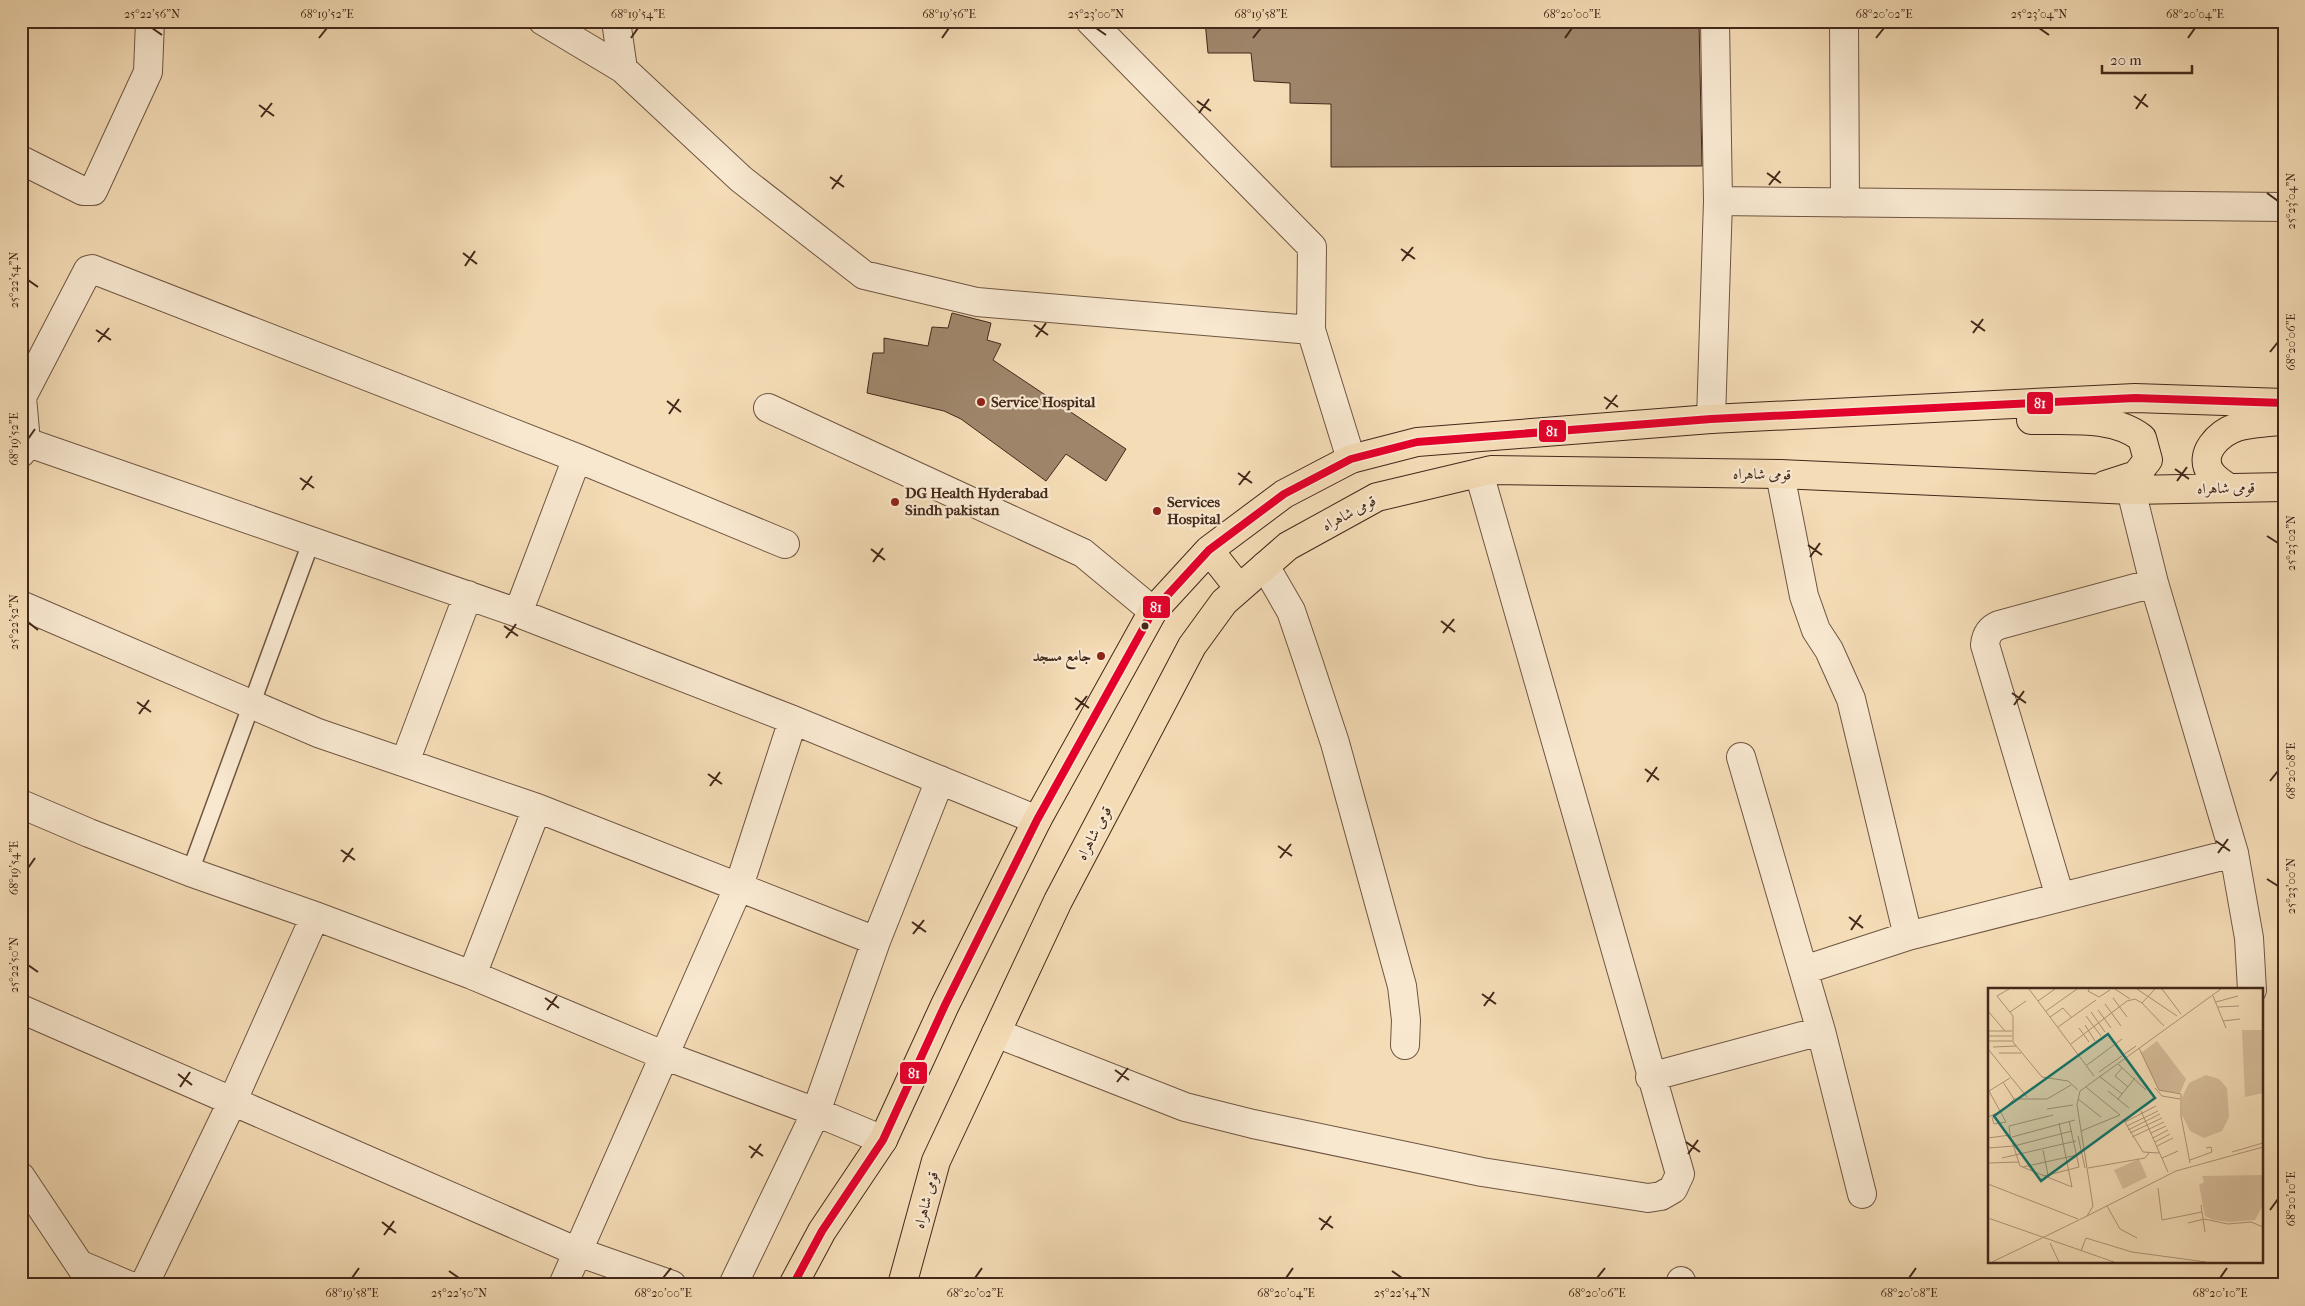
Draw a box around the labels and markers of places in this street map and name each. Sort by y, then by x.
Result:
place label: Service Hospital [991,393,1096,411]
marker: Service Hospital [975,396,987,408]
place label: DG Health Hyderabad Sindh pakistan [905,484,1049,519]
place label: Services Hospital [1167,493,1222,528]
marker: DG Health Hyderabad Sindh pakistan [889,496,901,508]
marker: Services Hospital [1151,505,1163,517]
unlabelled marker [1140,621,1150,631]
place label: جامع مسجد [1033,647,1091,670]
marker: جامع مسجد [1095,650,1107,662]

